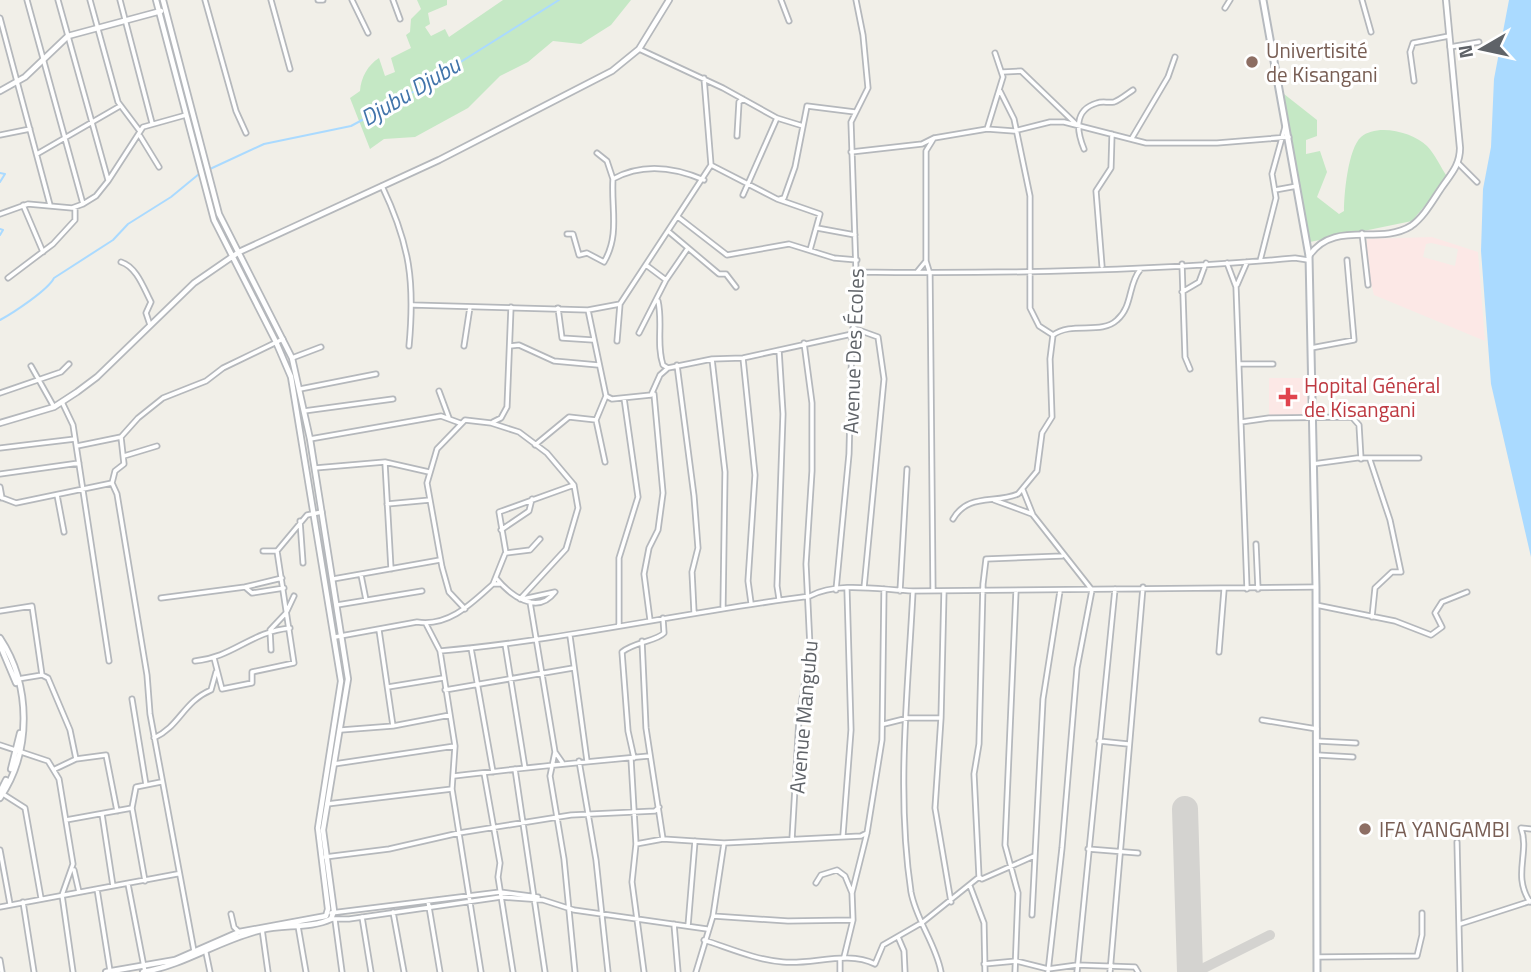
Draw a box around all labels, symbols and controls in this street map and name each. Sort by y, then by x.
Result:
north arrow [1447,14,1517,84]
place label: Univertisité de Kisangani [1266,34,1378,90]
text: N [1449,43,1480,61]
water label: Djubu Djubu [353,47,468,135]
marker: Univertisité de Kisangani [1244,54,1260,70]
street label: Avenue Des Écoles [834,268,872,434]
place label: Hopital Général de Kisangani [1304,369,1440,425]
marker: Hopital Général de Kisangani [1278,387,1298,407]
street label: Avenue Mangubu [780,639,826,795]
place label: IFA YANGAMBI [1379,813,1510,845]
marker: IFA YANGAMBI [1357,821,1373,837]

